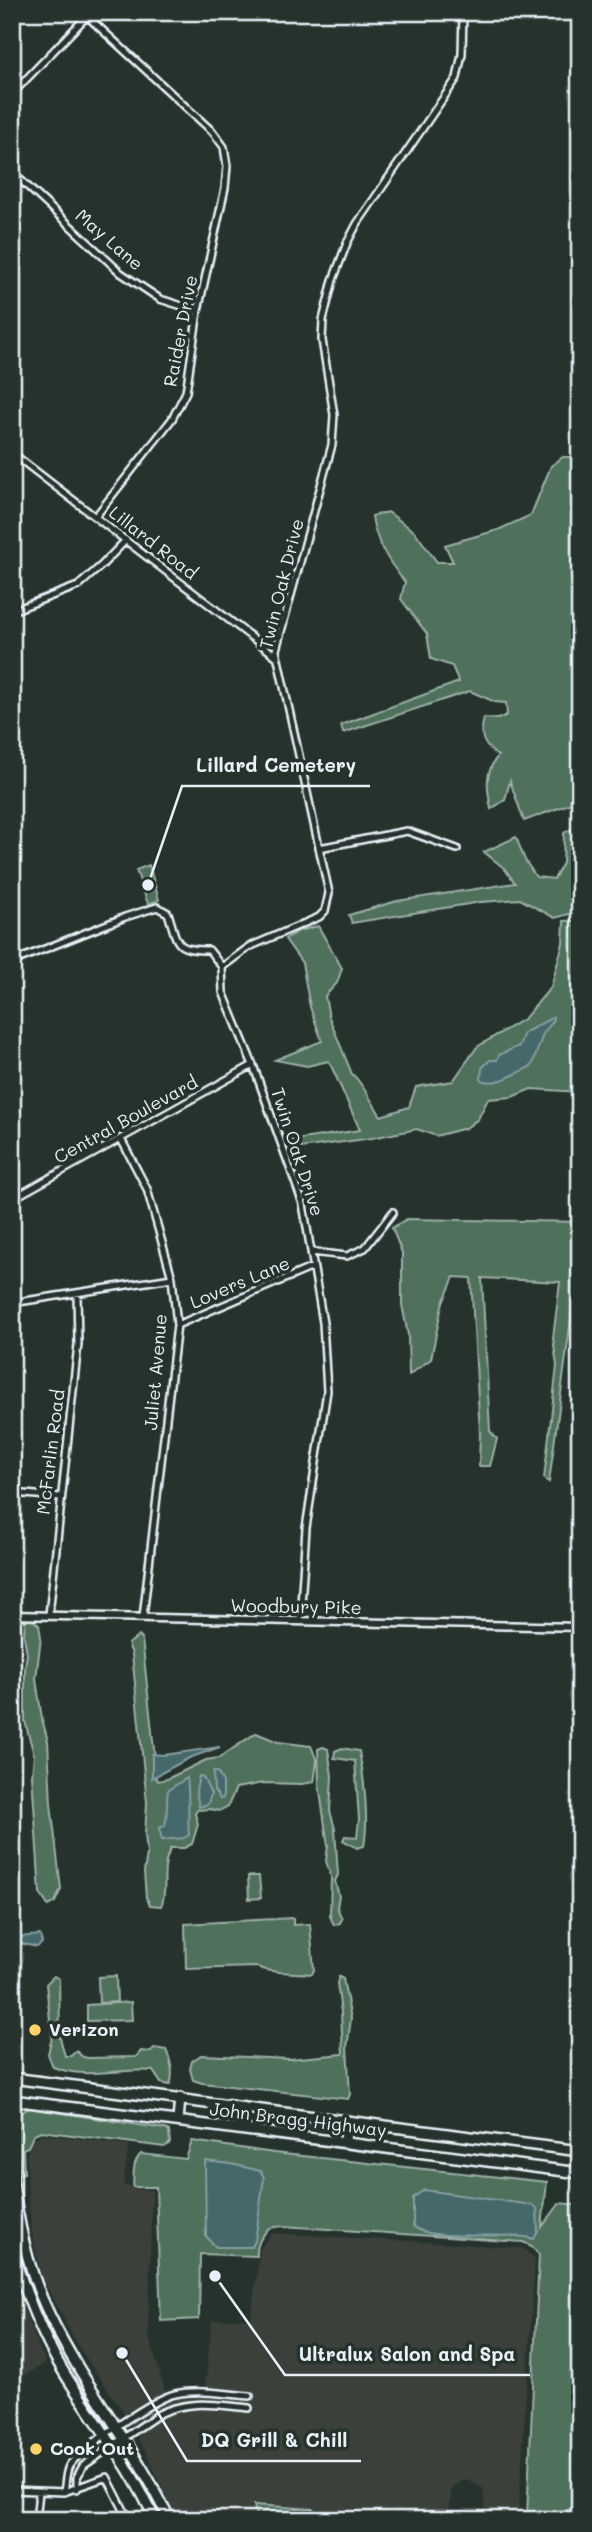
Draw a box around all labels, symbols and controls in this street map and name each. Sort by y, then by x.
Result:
street label: May Lane [71,203,149,275]
street label: Raider Drive [157,273,203,389]
street label: Lillard Road [104,500,203,584]
street label: Twin Oak Drive [253,516,309,651]
callout: Lillard Cemetery [182,746,370,786]
text: Lillard Cemetery [196,752,356,777]
street label: Central Boulevard [49,1070,202,1169]
street label: Twin Oak Drive [266,1084,330,1219]
street label: Lovers Lane [186,1250,293,1314]
street label: Juliet Avenue [138,1313,172,1431]
street label: McFarlin Road [30,1388,70,1516]
street label: Woodbury Pike [230,1593,362,1619]
place label: Verizon [49,2017,119,2041]
marker: Verizon [27,2022,43,2038]
street label: John Bragg Highway [208,2096,388,2142]
callout: Ultralux Salon and Spa [285,2335,530,2375]
text: Ultralux Salon and Spa [299,2341,515,2366]
callout: DQ Grill & Chill [187,2421,361,2461]
text: DQ Grill & Chill [201,2427,347,2452]
place label: Cook Out [50,2436,134,2460]
marker: Cook Out [28,2441,44,2457]

